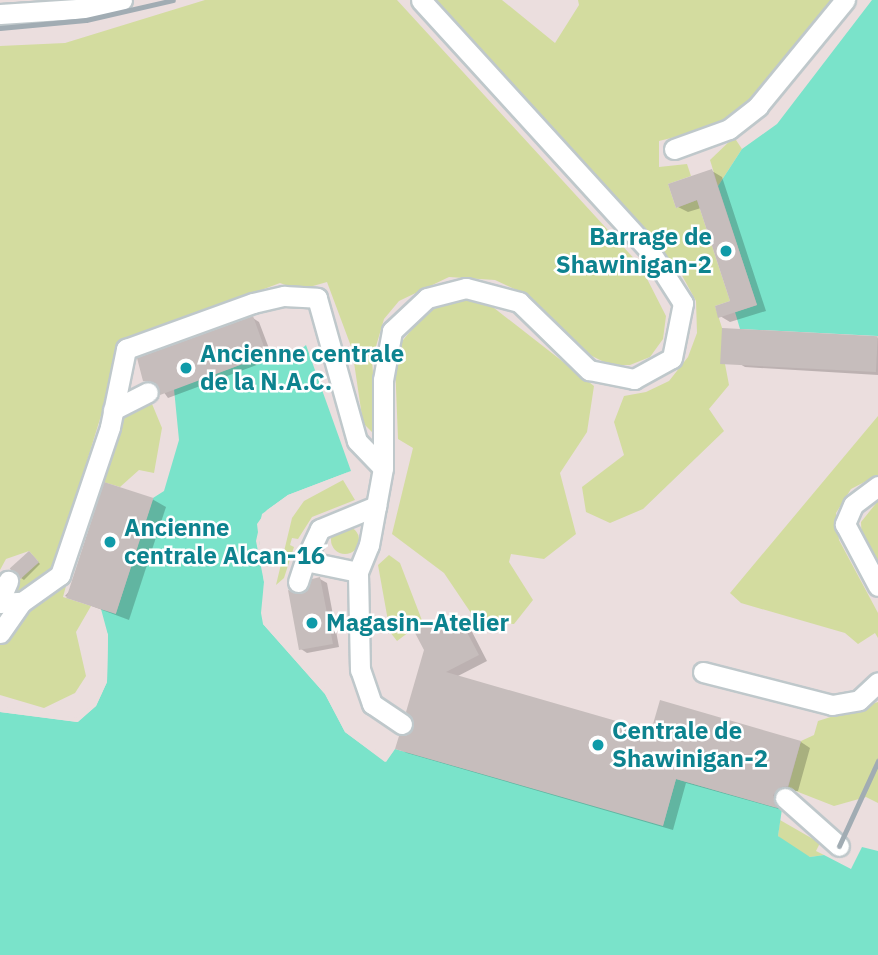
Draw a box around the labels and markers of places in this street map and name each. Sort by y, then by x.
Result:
place label: Barrage de Shawinigan-2 [556,223,712,279]
marker: Barrage de Shawinigan-2 [718,243,734,259]
place label: Ancienne centrale de la N.A.C. [200,340,404,396]
marker: Ancienne centrale de la N.A.C. [178,360,194,376]
place label: Ancienne centrale Alcan-16 [124,514,325,570]
marker: Ancienne centrale Alcan-16 [102,534,118,550]
place label: Magasin–Atelier [326,609,509,637]
marker: Magasin–Atelier [304,615,320,631]
place label: Centrale de Shawinigan-2 [612,717,768,773]
marker: Centrale de Shawinigan-2 [590,737,606,753]

